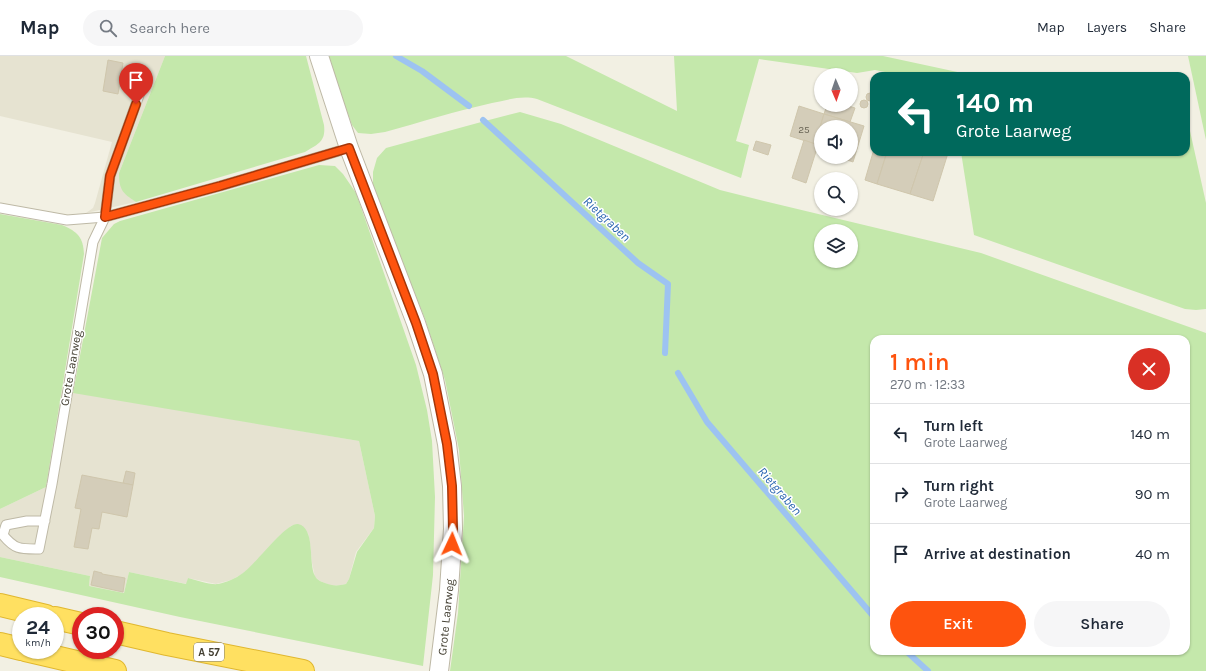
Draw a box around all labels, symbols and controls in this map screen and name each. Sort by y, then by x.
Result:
search box [83,10,363,46]
text: Map [20,17,59,39]
icon: search [97,17,119,39]
text: Search here [129,19,210,37]
text: Map [1037,19,1065,36]
text: Layers [1087,19,1127,36]
text: Share [1149,19,1186,36]
pin [119,63,153,104]
north arrow [814,68,858,112]
map controls [814,68,858,268]
icon: arrive [125,69,147,91]
text: 140 m [956,86,1034,119]
icon: left [890,88,942,140]
button: sound [814,120,858,164]
text: Grote Laarweg [956,120,1071,142]
house number: 25 [798,124,810,136]
button: search [814,172,858,216]
water label: Rietgraben [580,194,634,244]
button: layers [814,224,858,268]
street label: Grote Laarweg [57,329,85,407]
text: 1 min [890,348,950,376]
button: close [1128,348,1170,390]
text: 270 m · 12:33 [890,377,965,392]
text: Turn left [924,417,983,435]
icon: left [890,423,912,445]
text: 140 m [1130,425,1170,443]
text: Grote Laarweg [924,435,1007,450]
water label: Rietgraben [755,464,805,518]
text: Turn right [924,477,994,495]
icon: right [890,483,912,505]
text: 90 m [1135,485,1170,503]
text: Grote Laarweg [924,495,1007,510]
position arrow [431,523,473,565]
icon: arrive [890,543,912,565]
text: Arrive at destination [924,545,1071,563]
text: 40 m [1135,545,1170,563]
street label: Grote Laarweg [435,578,457,656]
button: Exit [890,601,1026,647]
button: Share [1034,601,1170,647]
speed limit sign: 30 [72,607,124,659]
text: 24 [26,616,50,639]
text: km/h [25,637,51,649]
road number: A 57 [194,643,224,661]

